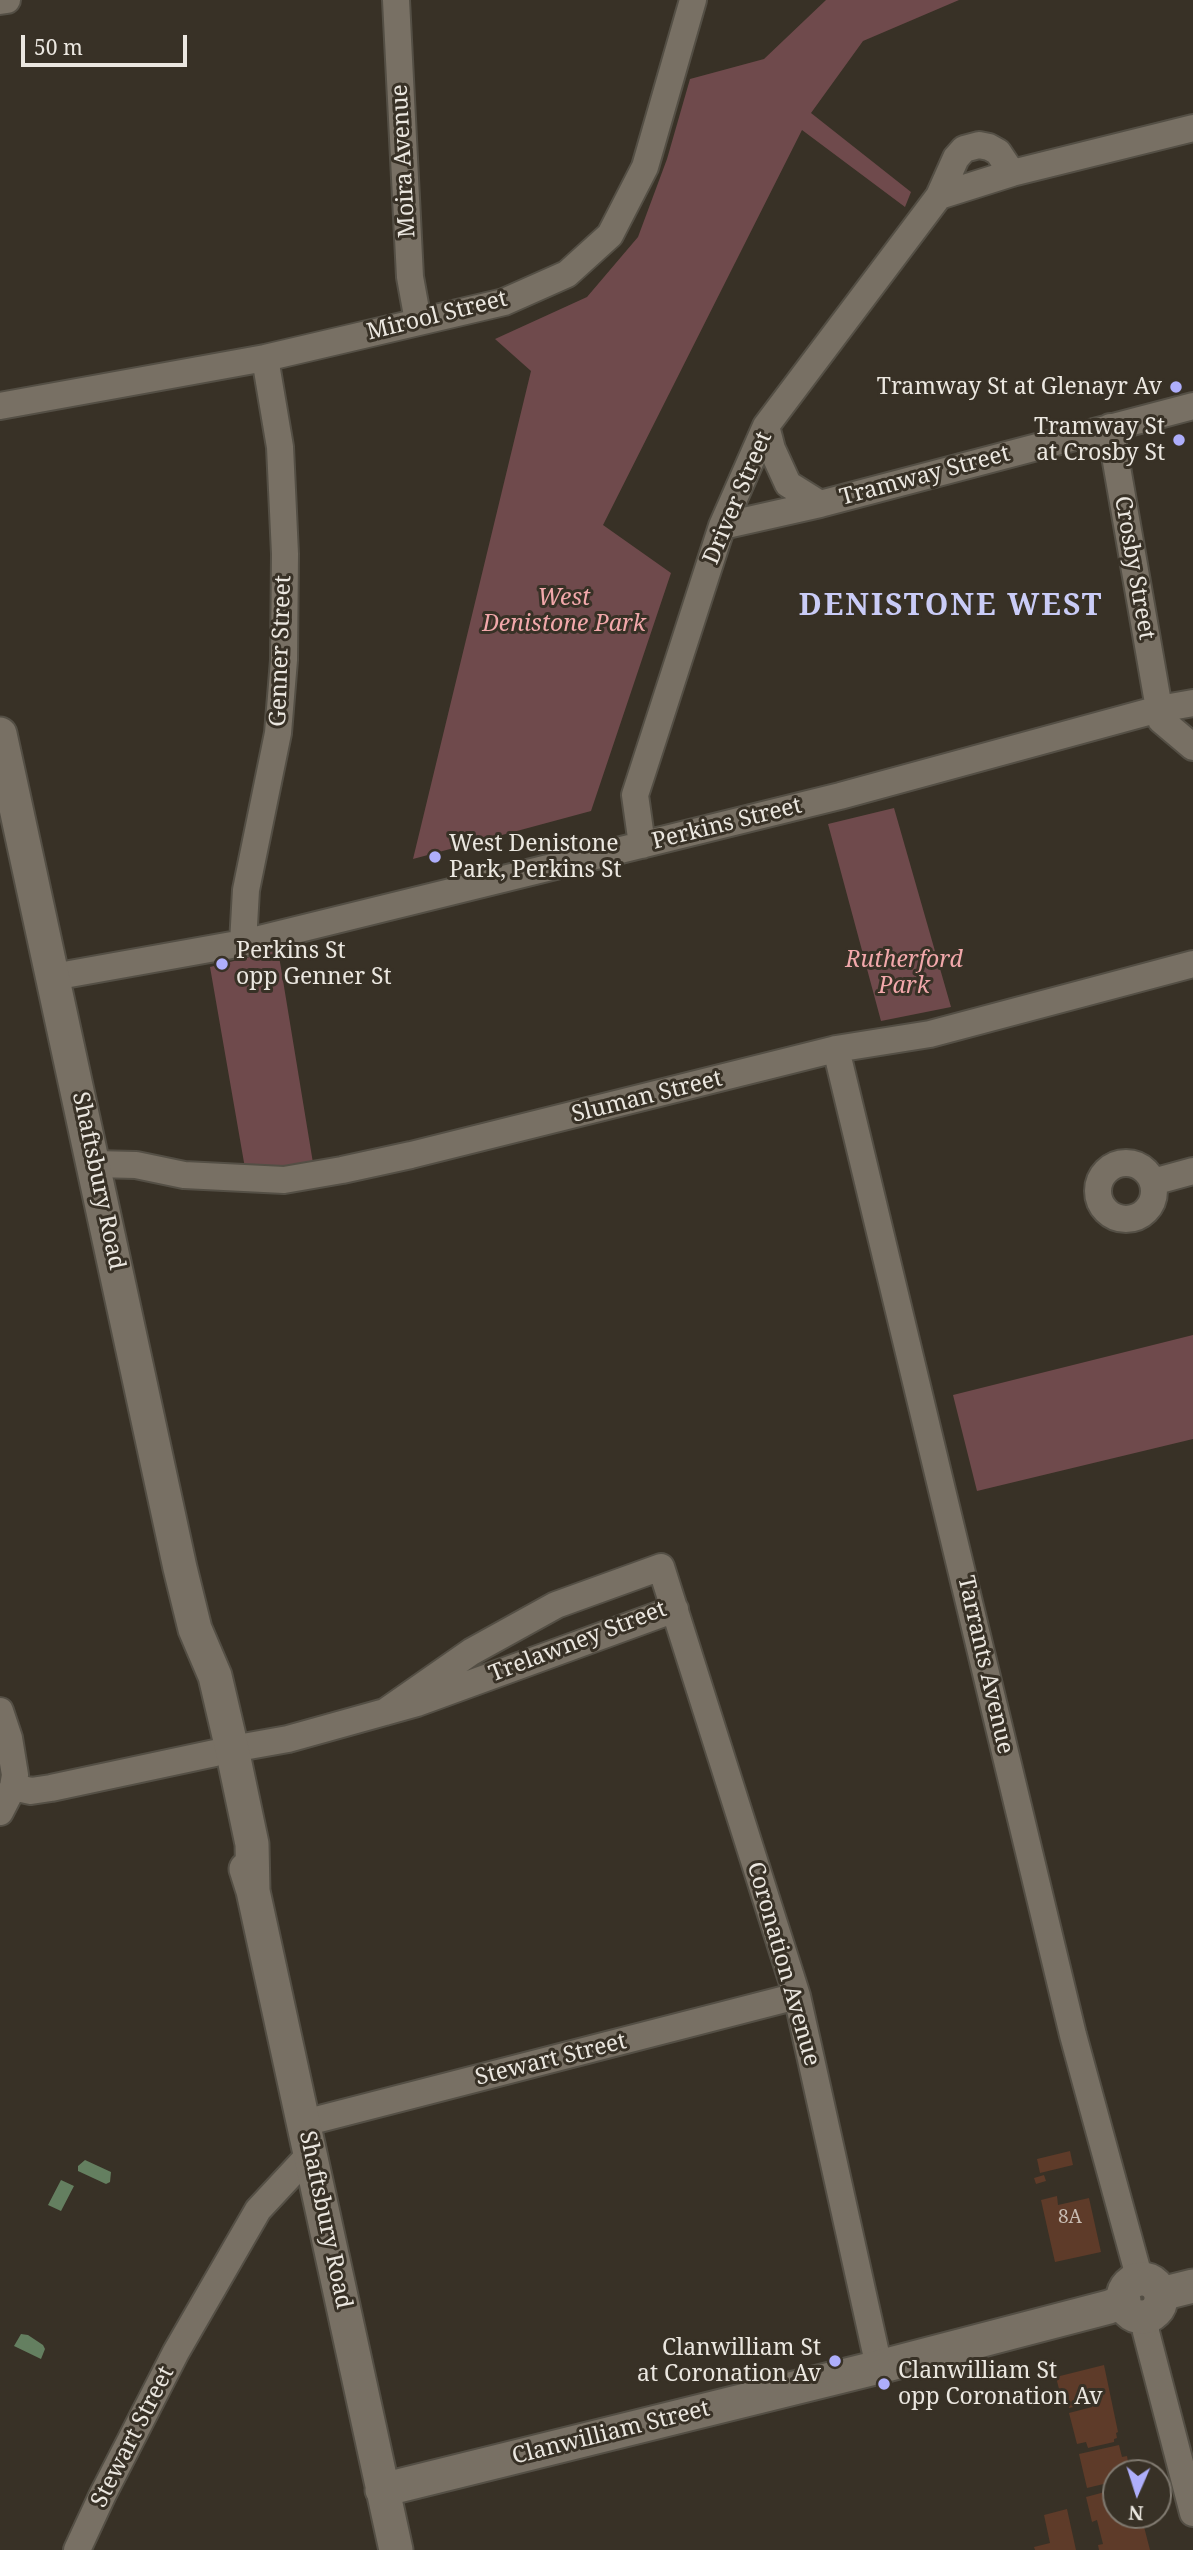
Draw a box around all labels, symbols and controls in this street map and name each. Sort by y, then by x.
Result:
scale bar [24,21,191,65]
text: 50 m [34,33,83,61]
street label: Moira Avenue [386,84,422,238]
street label: Mirool Street [364,285,510,347]
place label: Tramway St at Glenayr Av [877,373,1162,401]
marker: Tramway St at Glenayr Av [1168,379,1184,395]
place label: Tramway St at Crosby St [1034,413,1165,467]
street label: Driver Street [698,427,778,569]
marker: Tramway St at Crosby St [1171,432,1187,448]
street label: Tramway Street [837,440,1013,512]
street label: Crosby Street [1108,494,1160,642]
street label: Genner Street [265,575,297,727]
park label: West Denistone Park [482,584,646,638]
district label: DENISTONE WEST [800,588,1102,624]
street label: Perkins Street [649,792,805,856]
place label: West Denistone Park, Perkins St [449,830,621,884]
marker: West Denistone Park, Perkins St [427,849,443,865]
place label: Perkins St opp Genner St [236,937,392,991]
park label: Rutherford Park [845,946,963,1000]
marker: Perkins St opp Genner St [214,956,230,972]
street label: Sluman Street [569,1065,725,1129]
street label: Shaftsbury Road [66,1090,130,1272]
street label: Tarrants Avenue [951,1573,1019,1757]
street label: Trelawney Street [486,1596,670,1688]
street label: Coronation Avenue [741,1859,825,2069]
street label: Stewart Street [473,2028,629,2092]
street label: Shaftsbury Road [293,2129,357,2311]
house number: 8A [1058,2207,1082,2229]
place label: Clanwilliam St at Coronation Av [637,2334,821,2388]
marker: Clanwilliam St at Coronation Av [827,2353,843,2369]
place label: Clanwilliam St opp Coronation Av [898,2357,1102,2411]
street label: Stewart Street [86,2362,180,2512]
marker: Clanwilliam St opp Coronation Av [876,2376,892,2392]
street label: Clanwilliam Street [509,2395,713,2471]
north arrow [1102,2459,1172,2529]
text: N [1128,2500,1144,2526]

